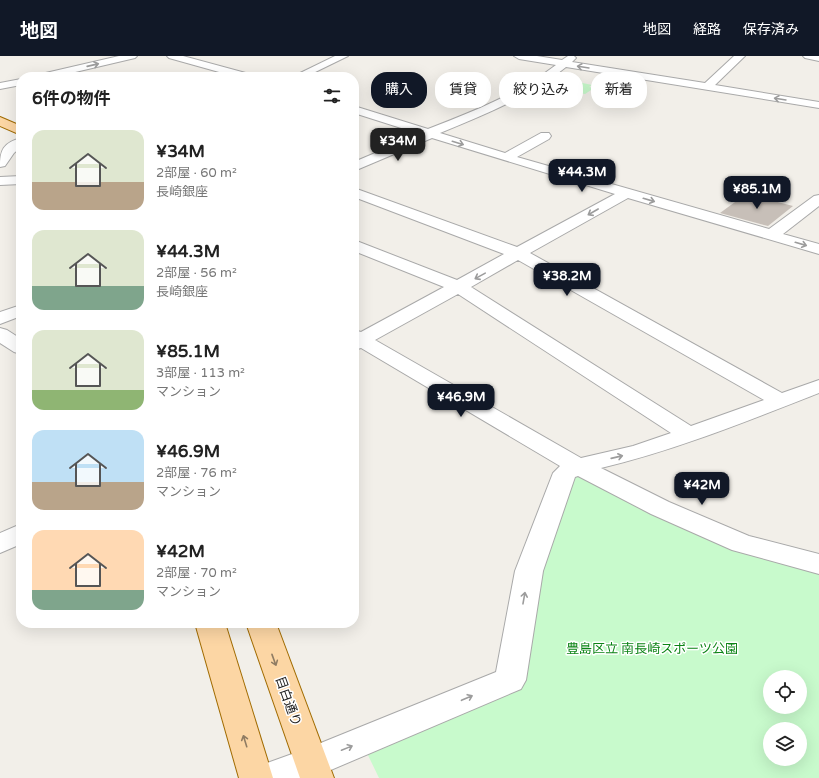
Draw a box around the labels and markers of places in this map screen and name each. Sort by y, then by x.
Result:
pin: ¥34M [374,128,422,162]
pin: ¥44.3M [549,159,615,193]
pin: ¥85.1M [724,176,790,210]
pin: ¥38.2M [534,263,600,297]
pin: ¥46.9M [428,384,494,418]
pin: ¥42M [678,472,726,506]

